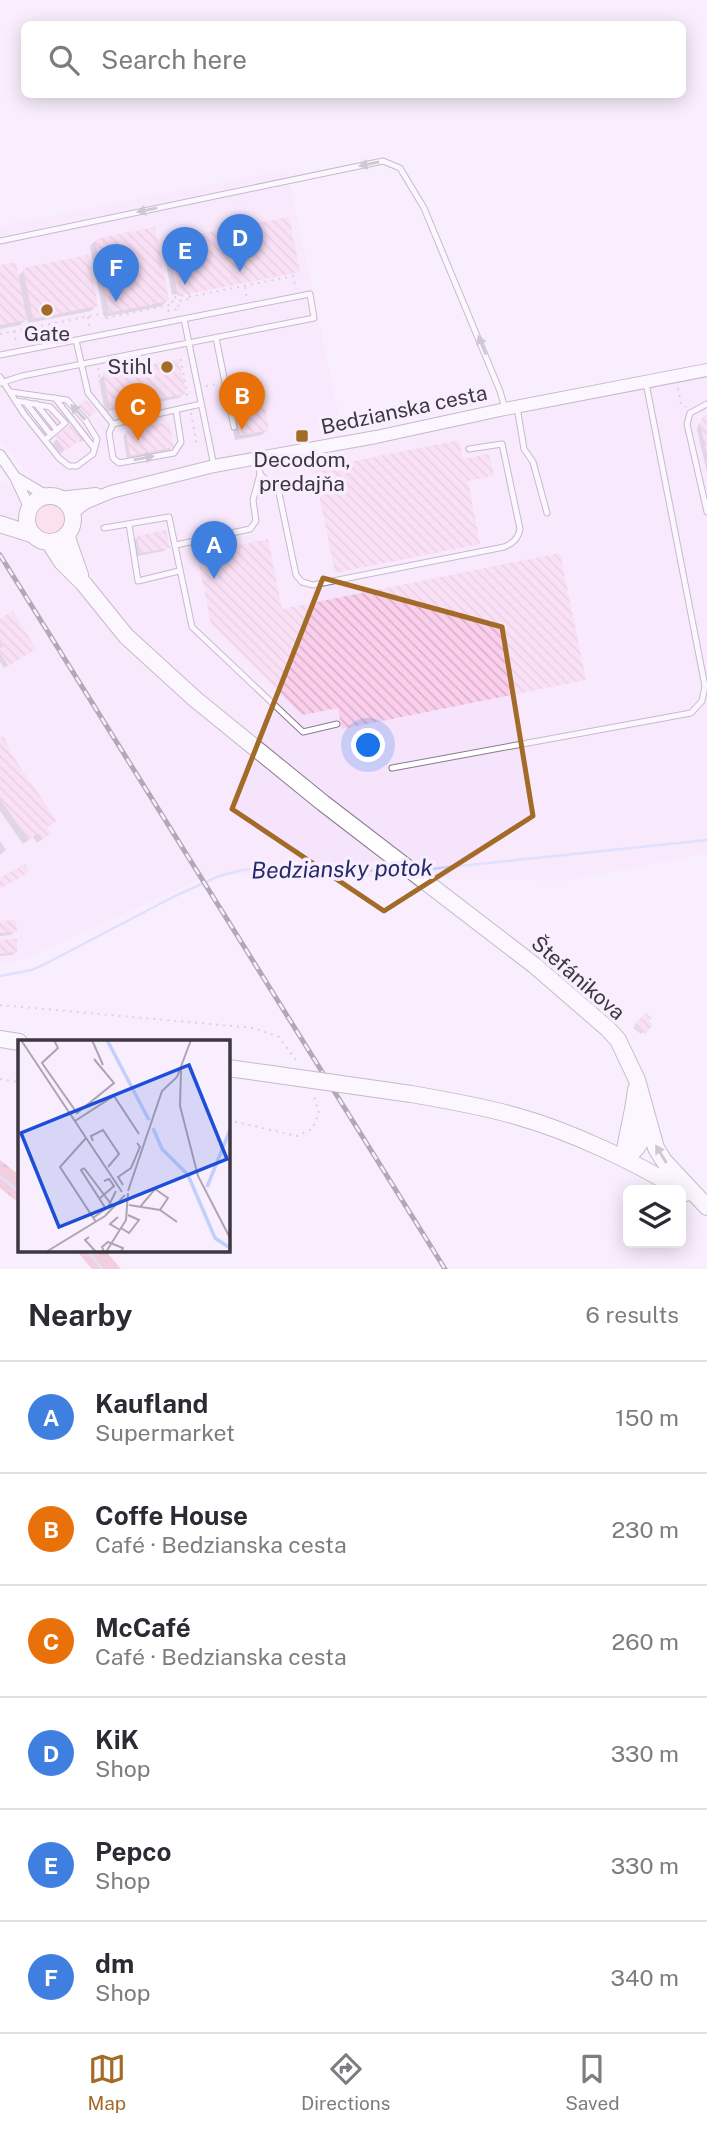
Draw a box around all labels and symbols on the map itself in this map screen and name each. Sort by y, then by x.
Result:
one-way arrow [358,159,380,170]
one-way arrow [136,205,158,216]
pin: D [217,214,263,272]
pin: E [162,227,208,285]
pin: F [93,244,139,302]
marker: Gate [39,302,55,318]
place label: Gate [24,321,70,346]
one-way arrow [476,334,487,355]
place label: Stihl [107,354,153,379]
marker: Stihl [159,359,175,375]
pin: B [219,372,265,430]
street label: Bedzianska cesta [318,380,489,439]
pin: C [115,383,161,441]
one-way arrow [70,403,86,421]
marker: Decodom, predajňa [294,428,310,444]
place label: Decodom, predajňa [253,447,351,496]
one-way arrow [133,453,155,464]
pin: A [191,521,237,579]
your location [351,728,385,762]
water label: Bedziansky potok [251,853,434,884]
street label: Štefánikova [527,930,630,1025]
inset map [18,1040,229,1252]
one-way arrow [655,1145,668,1164]

